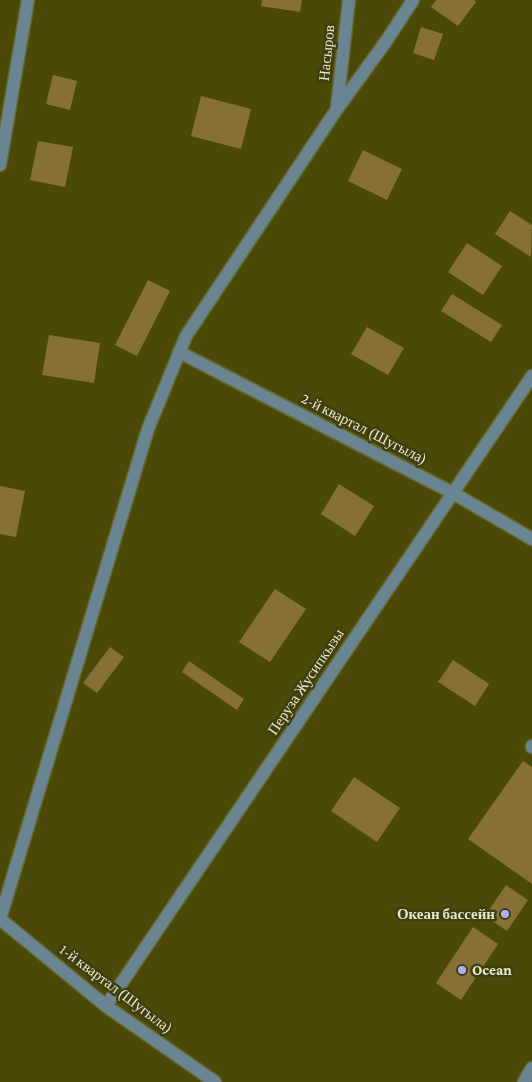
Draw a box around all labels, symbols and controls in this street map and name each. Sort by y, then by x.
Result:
street label: Насыров [315,24,339,82]
street label: 2-й квартал (Шугыла) [298,389,430,469]
street label: Перуза Жусипкызы [264,626,348,738]
place label: Океан бассейн [397,905,495,923]
marker: Океан бассейн [499,908,511,920]
street label: 1-й квартал (Шугыла) [56,941,176,1037]
place label: Ocean [472,961,512,979]
marker: Ocean [456,964,468,976]

